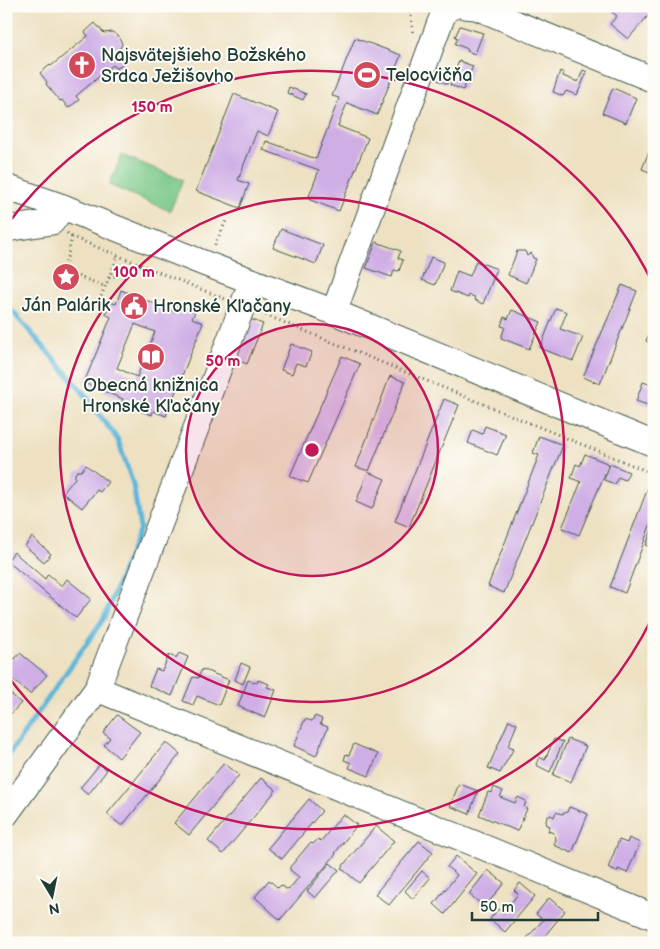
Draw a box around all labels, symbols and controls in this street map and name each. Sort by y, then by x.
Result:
place label: Najsvätejšieho Božského Srdca Ježišovho [101,45,306,87]
church icon: Najsvätejšieho Božského Srdca Ježišovho [67,50,97,80]
sports icon: Telocvičňa [352,60,382,90]
place label: Telocvičňa [386,65,473,86]
text: 150 m [131,98,173,117]
place icon: Ján Palárik [51,262,81,292]
text: 100 m [113,263,155,282]
public building icon: Hronské Kľačany [119,291,149,321]
place label: Ján Palárik [22,295,110,316]
place label: Hronské Kľačany [153,296,292,317]
library icon: Obecná knižnica Hronské Kľačany [136,342,166,372]
text: 50 m [206,352,241,371]
place label: Obecná knižnica Hronské Kľačany [82,375,221,417]
centre of rings [303,441,321,459]
north arrow [28,872,78,922]
scale bar [472,889,599,921]
text: 50 m [480,898,514,917]
text: N [48,899,61,918]

